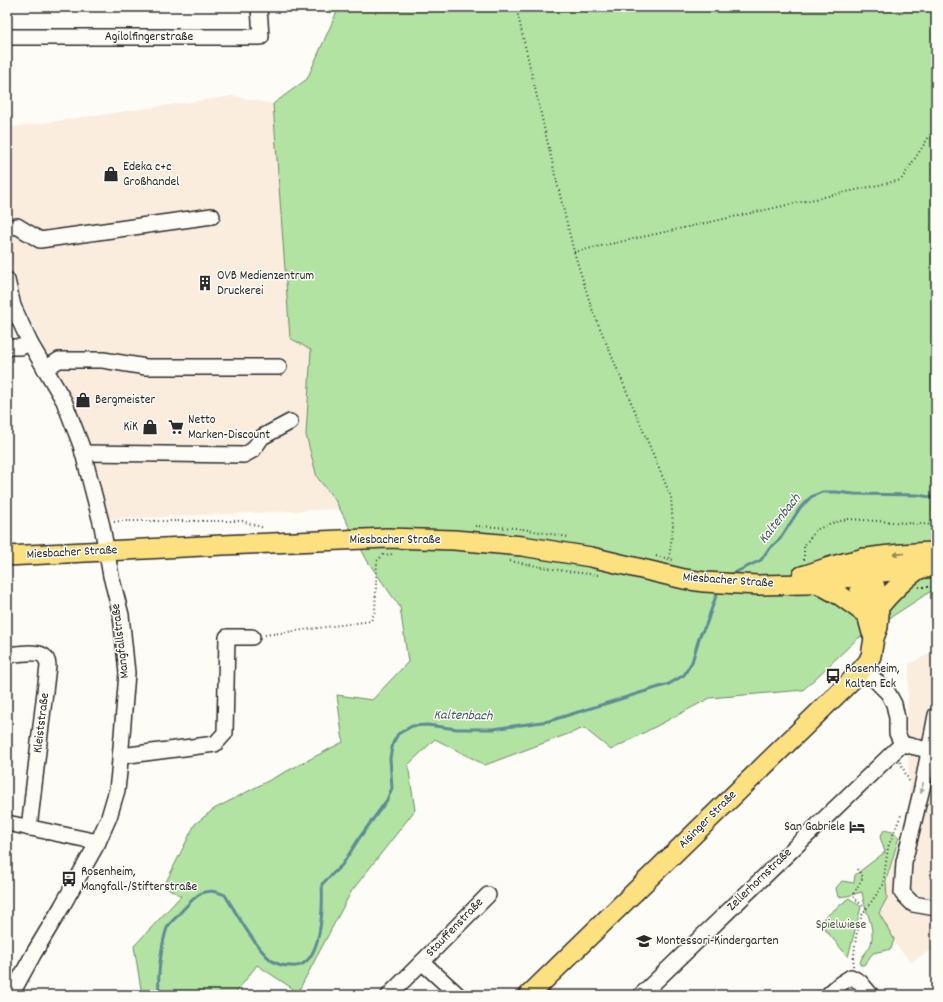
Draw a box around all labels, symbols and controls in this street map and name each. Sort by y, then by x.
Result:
street label: Agilolfingerstraße [105,28,194,47]
place label: Edeka c+c Großhandel [123,158,179,192]
shop icon: Edeka c+c Großhandel [102,165,120,183]
place label: OVB Medienzentrum Druckerei [217,267,314,301]
building icon: OVB Medienzentrum Druckerei [196,274,214,292]
shop icon: Bergmeister [74,391,92,409]
place label: Bergmeister [95,391,155,410]
place label: Netto Marken-Discount [188,411,270,445]
place label: KiK [124,418,138,437]
shop icon: KiK [141,418,159,436]
supermarket icon: Netto Marken-Discount [167,418,185,436]
water label: Kaltenbach [754,489,806,548]
street label: Miesbacher Straße [350,531,441,550]
street label: Miesbacher Straße [26,541,118,565]
one-way arrow [893,551,905,557]
street label: Miesbacher Straße [682,568,774,594]
street label: Mangfallstraße [107,602,135,680]
place label: Rosenheim, Kalten Eck [845,660,900,694]
bus stop icon: Rosenheim, Kalten Eck [824,667,842,685]
street label: Kleiststraße [29,692,55,754]
water label: Kaltenbach [433,705,493,727]
one-way arrow [918,782,924,794]
street label: Aisinger Straße [674,786,742,854]
place label: San Gabriele [784,818,845,837]
hotel icon: San Gabriele [848,818,866,836]
street label: Zellerhornstraße [723,844,797,916]
place label: Rosenheim, Mangfall-/Stifterstraße [81,863,198,897]
bus stop icon: Rosenheim, Mangfall-/Stifterstraße [60,870,78,888]
street label: Stauffenstraße [422,894,488,962]
park label: Spielwiese [816,916,867,935]
school or university icon: Montessori-Kindergarten [635,932,653,950]
place label: Montessori-Kindergarten [656,932,778,951]

